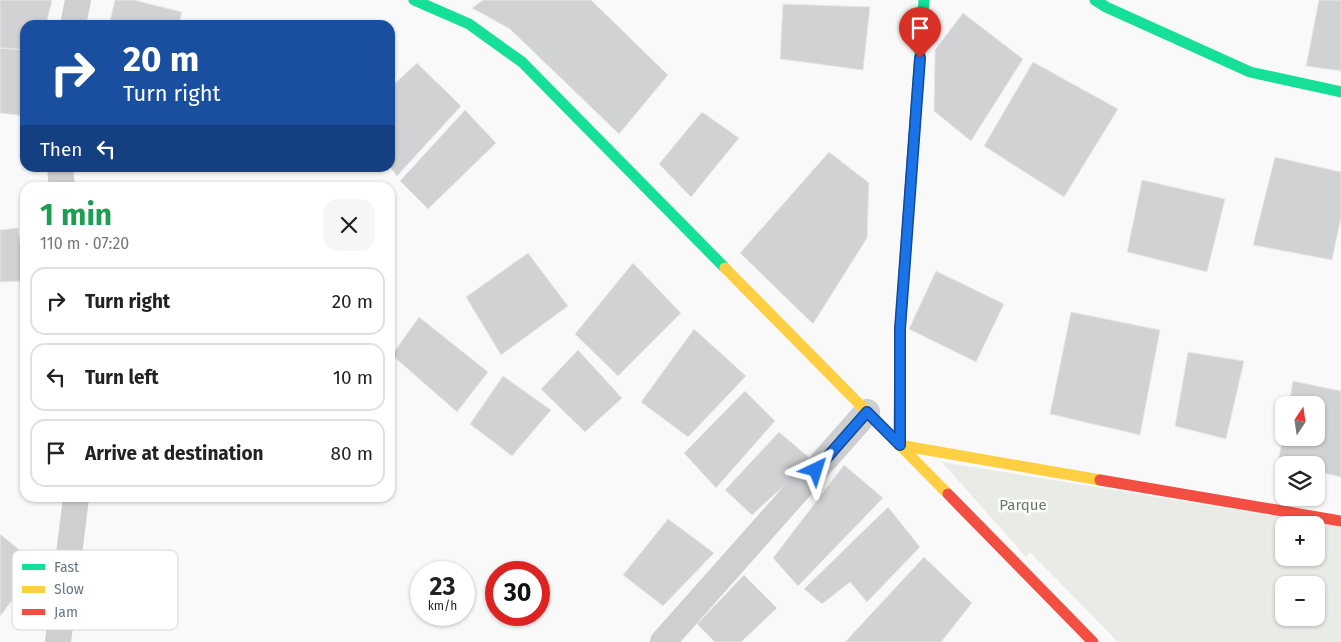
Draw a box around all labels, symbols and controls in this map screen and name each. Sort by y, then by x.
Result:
pin [899,7,941,58]
icon: arrive [906,14,934,42]
text: 20 m [123,38,199,80]
icon: right [40,40,105,105]
text: Turn right [123,80,220,107]
icon: left [92,135,120,163]
text: Then [40,138,82,161]
text: 1 min [40,197,112,233]
button: close [323,199,375,251]
text: 110 m · 07:20 [40,234,129,253]
icon: right [42,287,70,315]
text: Turn right [85,290,170,313]
text: 20 m [332,290,373,313]
icon: left [42,363,70,391]
text: Turn left [85,366,159,389]
text: 10 m [333,366,373,389]
north arrow [1275,396,1325,446]
map controls [1275,396,1325,626]
icon: arrive [42,439,70,467]
text: Arrive at destination [85,442,264,465]
text: 80 m [331,442,373,465]
position arrow [789,443,841,495]
button: layers [1275,456,1325,506]
park label: Parque [999,496,1047,514]
button: + [1275,516,1325,566]
legend [12,550,178,630]
text: Fast [54,559,80,576]
speed limit sign: 30 [485,561,550,626]
text: 23 [430,572,455,602]
button: − [1275,576,1325,626]
text: Slow [54,581,84,598]
text: km/h [428,599,457,613]
text: Jam [54,604,78,621]

